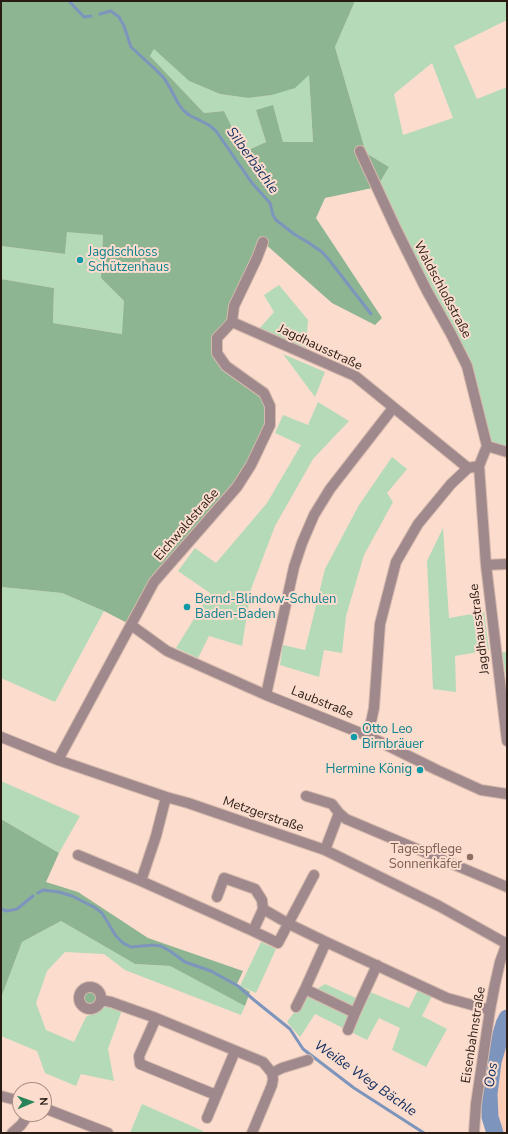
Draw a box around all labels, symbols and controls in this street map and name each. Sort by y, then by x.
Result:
water label: Silberbächle [222,124,282,198]
street label: Waldschloßstraße [410,239,474,341]
place label: Jagdschloss Schützenhaus [88,245,169,276]
marker: Jagdschloss Schützenhaus [75,255,85,265]
street label: Jagdhausstraße [275,322,365,374]
street label: Eichwaldstraße [152,486,222,564]
street label: Jagdhausstraße [467,583,493,675]
place label: Bernd-Blindow-Schulen Baden-Baden [195,592,336,623]
marker: Bernd-Blindow-Schulen Baden-Baden [182,602,192,612]
street label: Laubstraße [289,683,355,723]
place label: Otto Leo Birnbräuer [362,722,424,753]
marker: Otto Leo Birnbräuer [349,732,359,742]
place label: Hermine König [326,762,412,778]
marker: Hermine König [415,765,425,775]
street label: Metzgerstraße [220,794,306,836]
place label: Tagespflege Sonnenkäfer [389,842,462,873]
marker: Tagespflege Sonnenkäfer [465,852,475,862]
street label: Eisenbahnstraße [459,986,489,1084]
water label: Weiße Weg Bächle [310,1037,420,1121]
water label: Oos [482,1061,502,1089]
north arrow [12,1082,52,1122]
text: N [36,1097,51,1106]

